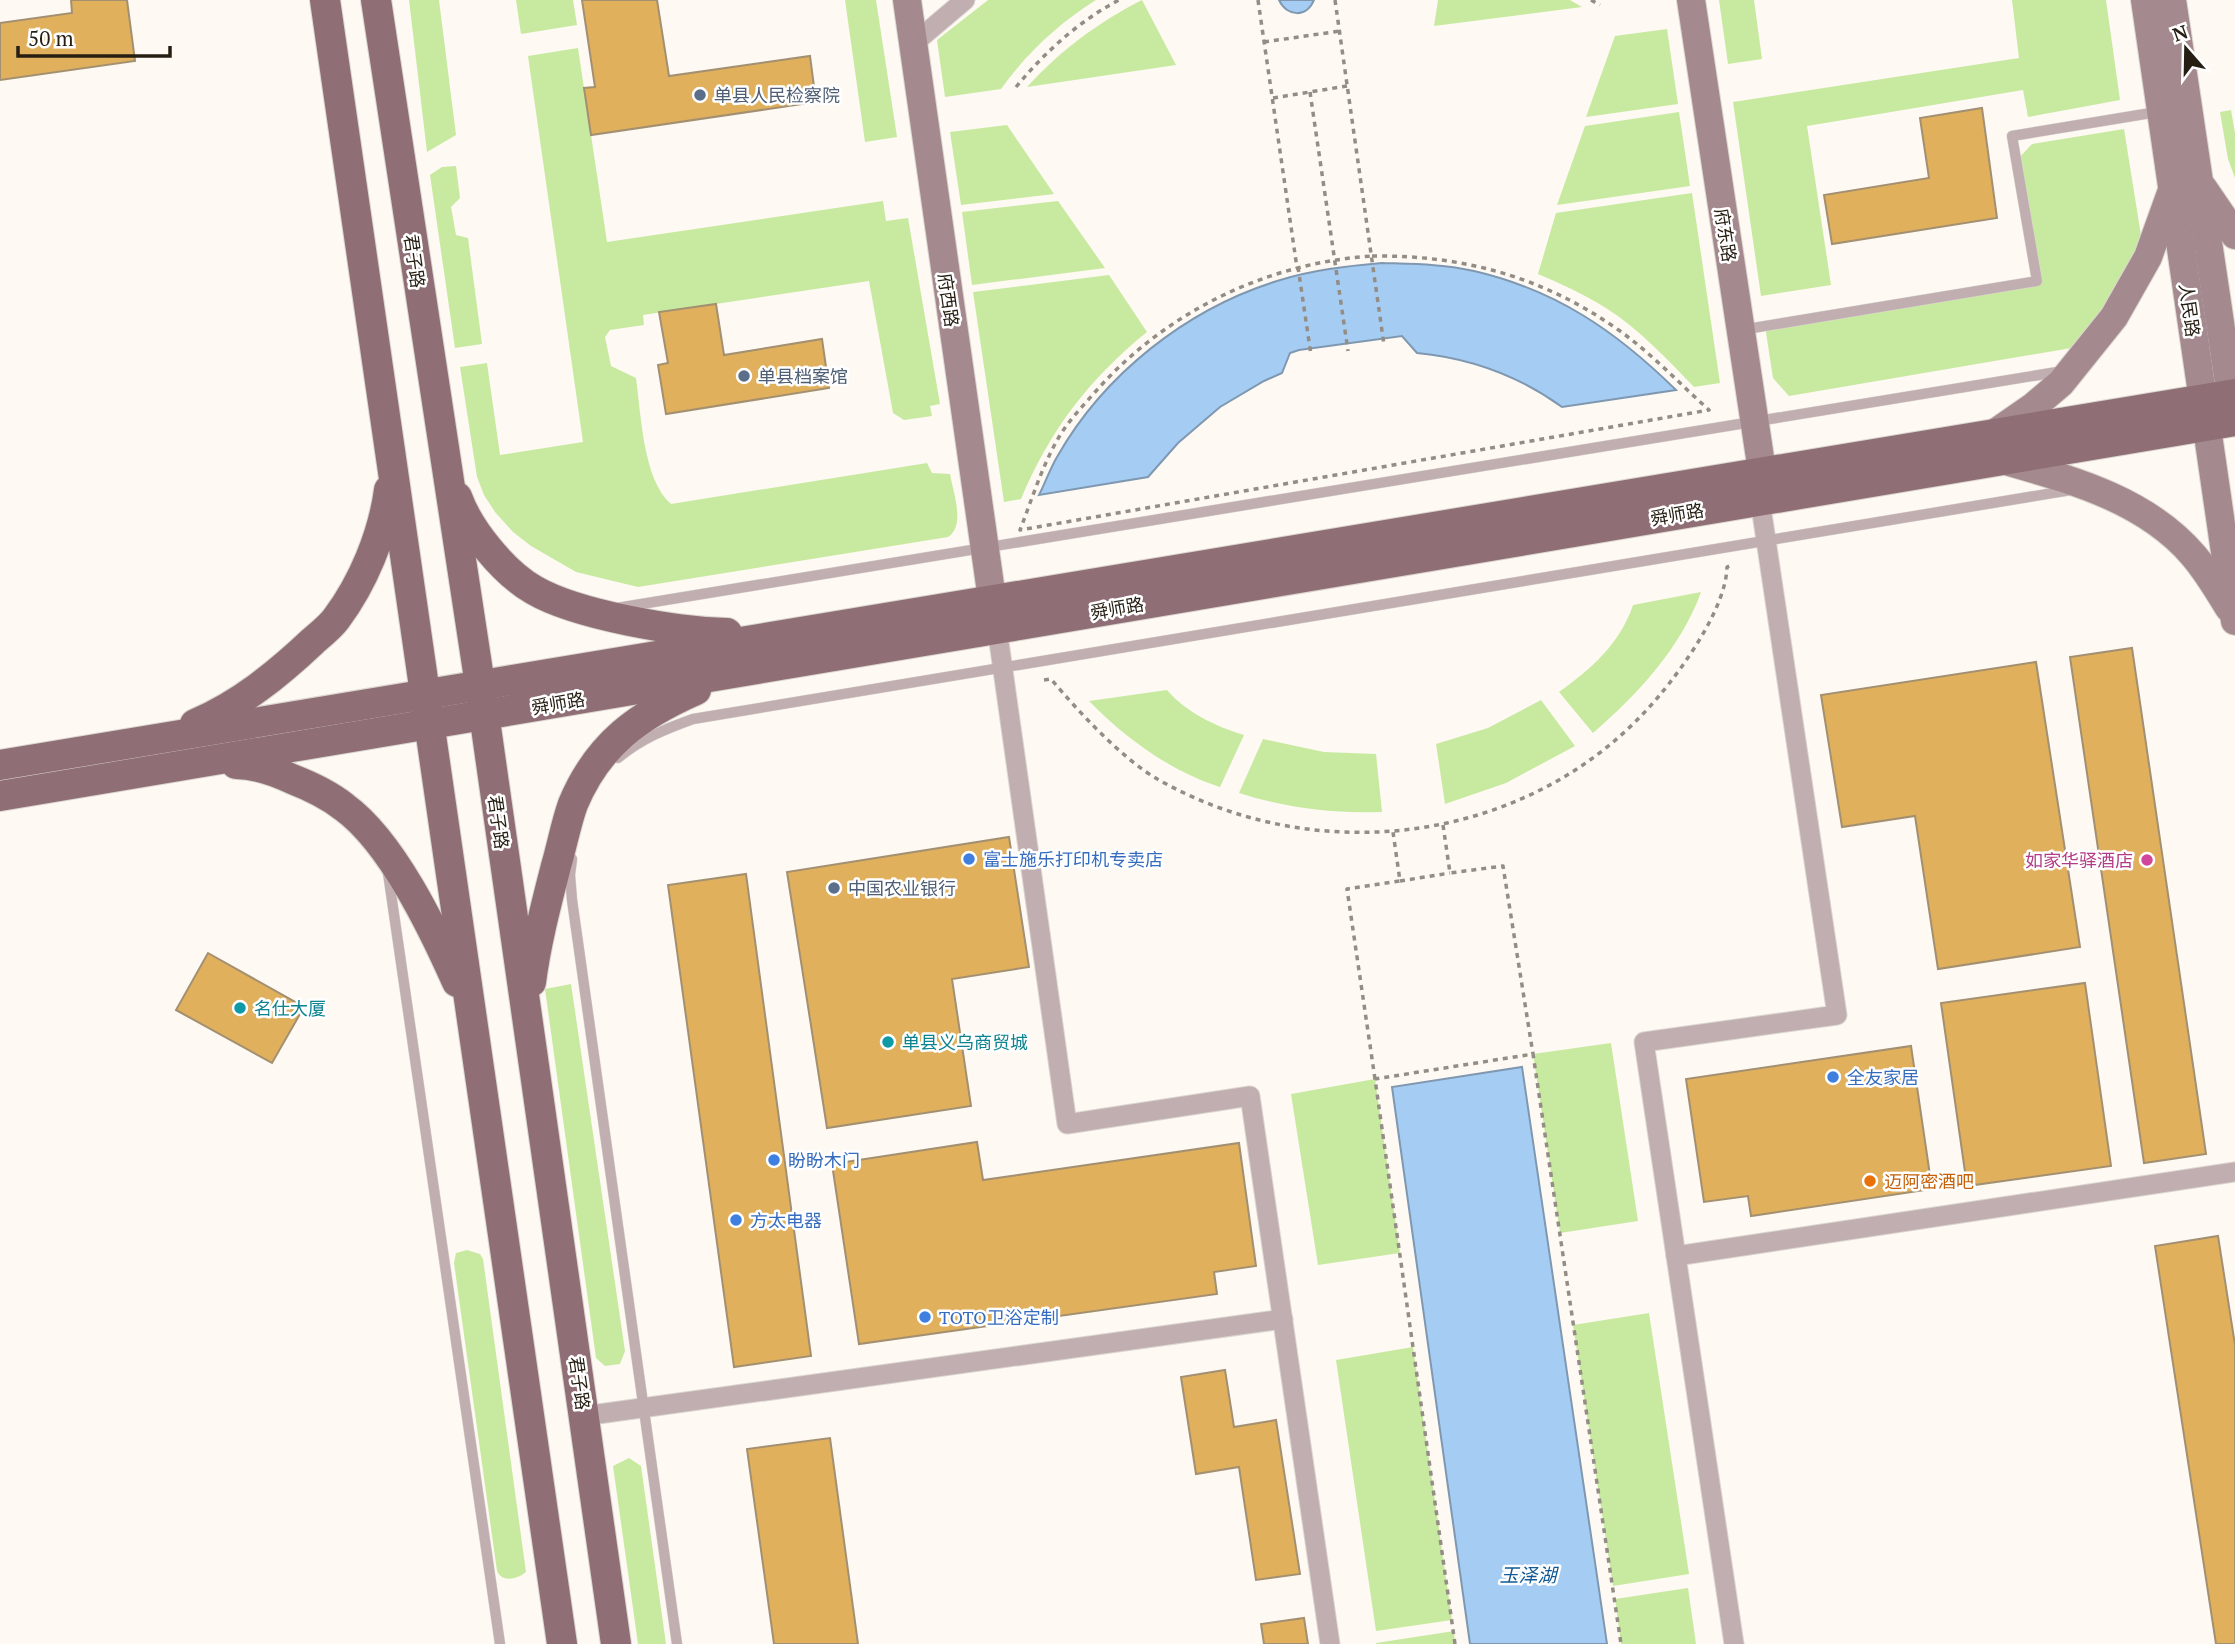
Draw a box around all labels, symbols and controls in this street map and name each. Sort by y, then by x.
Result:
scale bar [18,14,170,58]
north arrow [2151,14,2221,84]
text: N [2169,18,2192,47]
text: 50 m [28,24,74,52]
place label: 单县人民检察院 [714,83,840,107]
marker: 单县人民检察院 [692,87,708,103]
street label: 府东路 [1710,206,1742,264]
street label: 君子路 [399,233,431,289]
street label: 府西路 [933,272,965,328]
street label: 人民路 [2174,282,2206,338]
place label: 单县档案馆 [758,364,848,388]
marker: 单县档案馆 [736,368,752,384]
street label: 舜师路 [1648,497,1706,531]
street label: 舜师路 [1088,591,1146,625]
street label: 舜师路 [529,686,587,720]
street label: 君子路 [483,794,515,850]
place label: 富士施乐打印机专卖店 [983,847,1163,871]
place label: 如家华驿酒店 [2025,848,2133,872]
marker: 富士施乐打印机专卖店 [961,851,977,867]
marker: 如家华驿酒店 [2139,852,2155,868]
place label: 中国农业银行 [848,876,956,900]
marker: 中国农业银行 [826,880,842,896]
place label: 名仕大厦 [254,996,326,1020]
marker: 名仕大厦 [232,1000,248,1016]
place label: 单县义乌商贸城 [902,1030,1028,1054]
marker: 单县义乌商贸城 [880,1034,896,1050]
place label: 全友家居 [1847,1065,1919,1089]
marker: 全友家居 [1825,1069,1841,1085]
place label: 盼盼木门 [788,1148,860,1172]
marker: 盼盼木门 [766,1152,782,1168]
place label: 迈阿密酒吧 [1884,1169,1974,1193]
marker: 迈阿密酒吧 [1862,1173,1878,1189]
place label: 方太电器 [750,1208,822,1232]
marker: 方太电器 [728,1212,744,1228]
place label: TOTO卫浴定制 [939,1305,1059,1329]
marker: TOTO卫浴定制 [917,1309,933,1325]
street label: 君子路 [564,1355,596,1411]
water label: 玉泽湖 [1499,1562,1559,1587]

